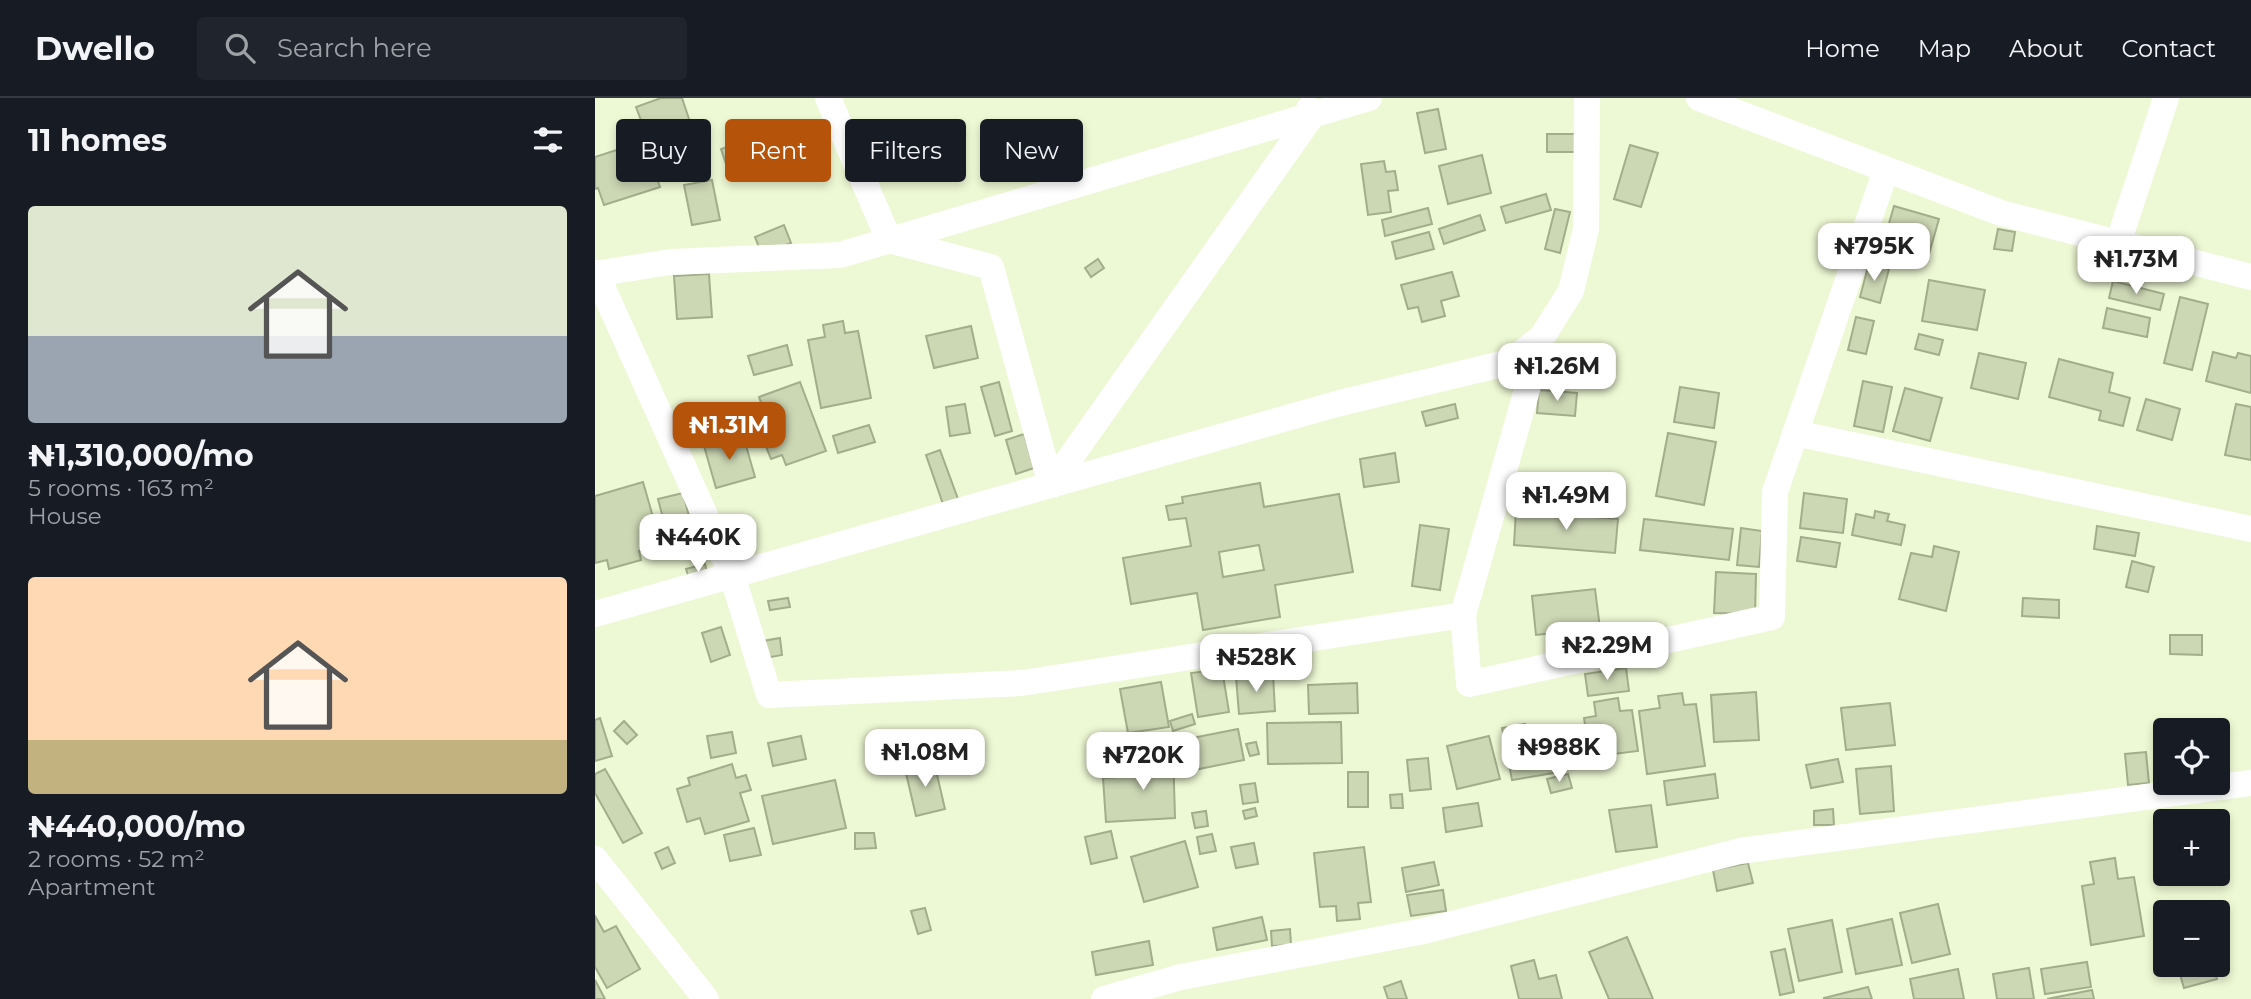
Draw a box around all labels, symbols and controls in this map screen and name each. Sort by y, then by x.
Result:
search box [197,17,687,80]
text: Dwello [35,28,155,68]
icon: search [221,29,259,67]
text: Search here [277,32,432,64]
text: Home [1805,34,1880,63]
text: Map [1918,34,1971,63]
text: About [2009,34,2083,63]
text: Contact [2121,34,2216,63]
chip: Buy [616,119,711,182]
chip: Rent [725,119,831,182]
chip: Filters [845,119,966,182]
chip: New [980,119,1083,182]
icon: filters [529,121,567,159]
text: 11 homes [28,122,167,159]
pin: ₦795K [1825,223,1923,283]
text: ₦795K [1834,232,1914,260]
pin: ₦1.73M [2079,236,2193,296]
text: ₦1.73M [2093,245,2179,273]
icon: home [235,251,361,377]
pin: ₦1.26M [1500,344,1614,403]
text: ₦1.26M [1514,352,1600,380]
pin: ₦1.31M [672,402,786,462]
text: ₦1.31M [689,411,769,439]
text: ₦1,310,000/mo [28,437,254,474]
pin: ₦1.49M [1509,472,1623,532]
text: 5 rooms · 163 m² [28,474,214,502]
text: ₦1.49M [1522,481,1610,509]
text: House [28,502,102,530]
pin: ₦440K [649,514,747,574]
text: ₦440K [655,523,741,551]
icon: home [235,622,361,748]
pin: ₦2.29M [1550,622,1664,682]
text: ₦2.29M [1562,631,1652,659]
pin: ₦528K [1207,634,1305,694]
text: ₦528K [1216,643,1296,671]
map controls [2153,718,2230,977]
button: locate [2153,718,2230,795]
pin: ₦988K [1510,724,1608,784]
pin: ₦1.08M [868,730,982,789]
pin: ₦720K [1094,732,1192,792]
text: ₦988K [1518,733,1600,761]
text: ₦1.08M [881,738,969,766]
text: ₦720K [1102,741,1184,769]
text: ₦440,000/mo [28,808,245,845]
button: + [2153,809,2230,886]
text: 2 rooms · 52 m² [28,845,205,873]
text: Apartment [28,873,156,901]
button: − [2153,900,2230,977]

